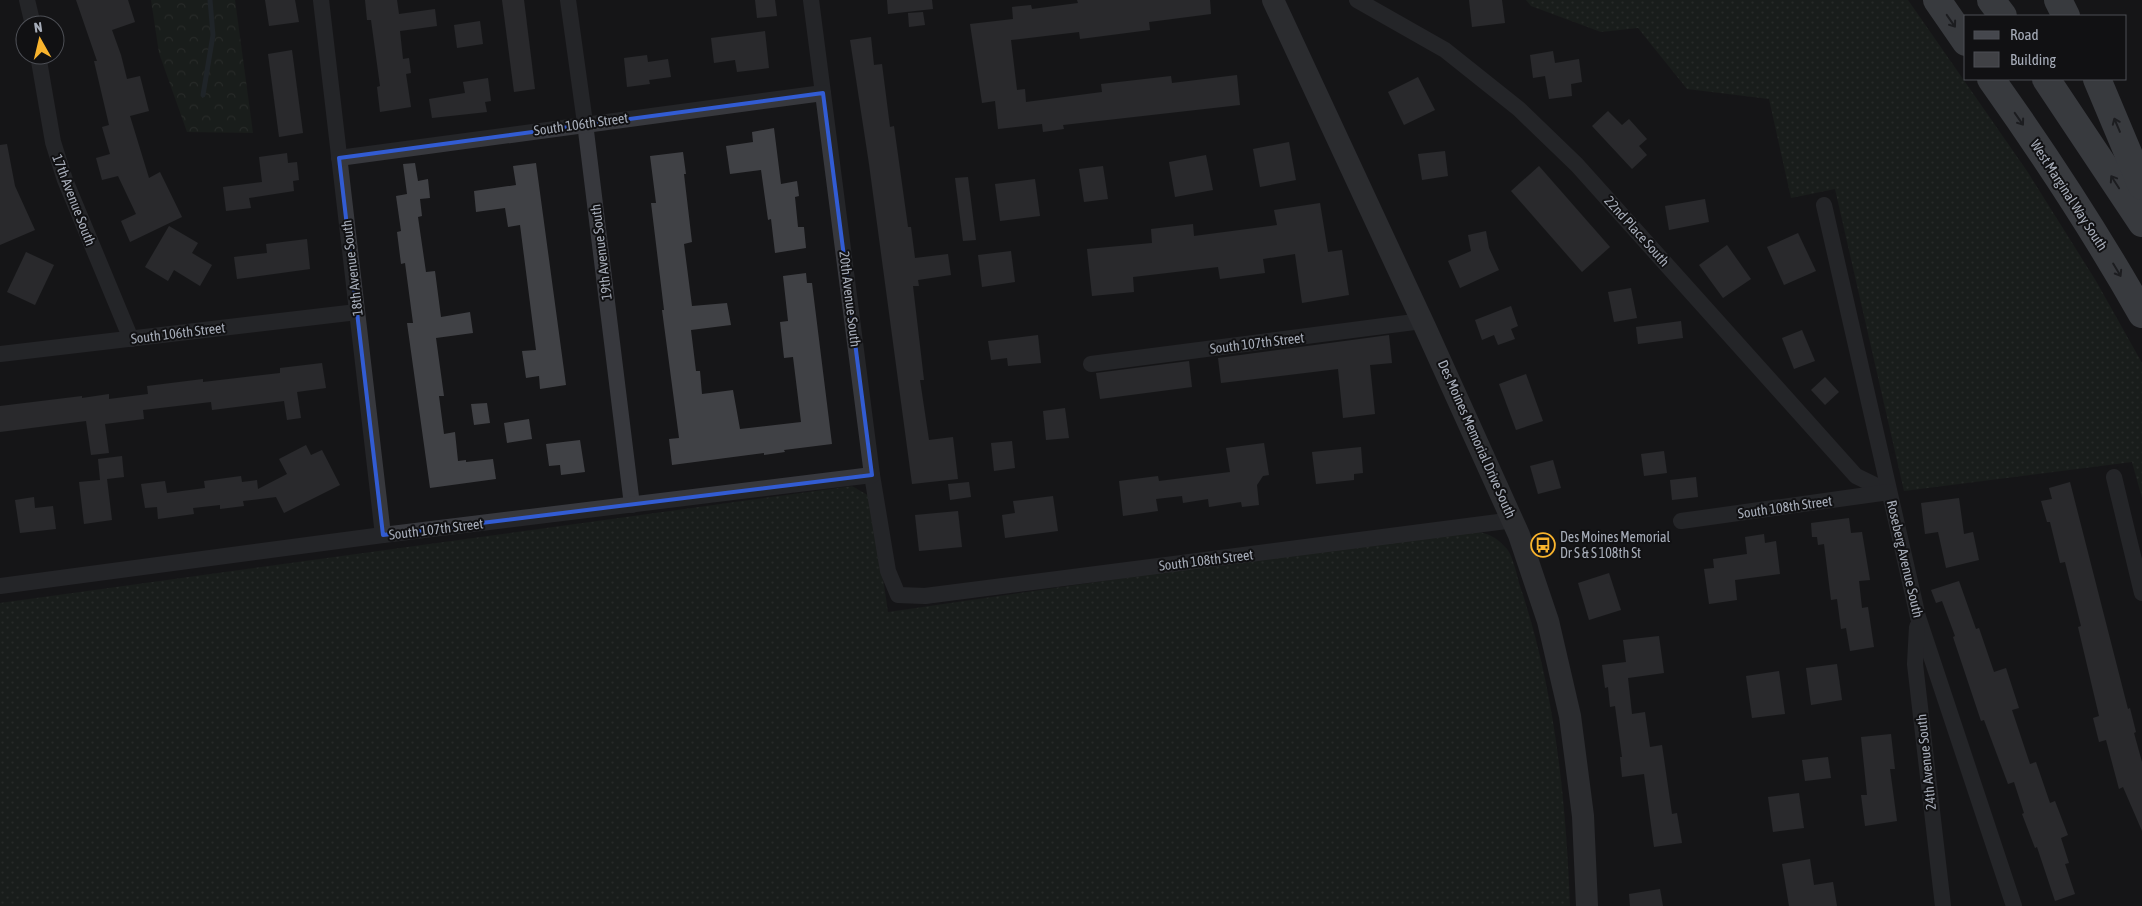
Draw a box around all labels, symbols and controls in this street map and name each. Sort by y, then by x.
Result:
one-way arrow [1946,14,1956,28]
north arrow [15,15,65,65]
legend [1964,15,2127,80]
text: N [33,19,43,36]
text: Road [2010,26,2039,43]
text: Building [2010,51,2056,68]
street label: South 106th Street [533,109,629,139]
one-way arrow [2014,112,2024,126]
one-way arrow [2112,118,2122,133]
street label: West Marginal Way South [2027,137,2111,253]
street label: 17th Avenue South [49,152,99,248]
one-way arrow [2110,175,2121,189]
street label: 22nd Place South [1601,193,1673,269]
street label: 19th Avenue South [587,203,615,301]
street label: 18th Avenue South [338,219,366,317]
street label: 20th Avenue South [836,250,864,348]
one-way arrow [2112,262,2122,276]
street label: South 106th Street [130,319,226,347]
street label: South 107th Street [1209,329,1305,357]
street label: Des Moines Memorial Drive South [1435,358,1519,520]
street label: South 108th Street [1737,492,1833,522]
street label: Roseberg Avenue South [1884,499,1926,619]
street label: South 107th Street [388,515,484,543]
place label: Des Moines Memorial Dr S & S 108th St [1560,529,1670,561]
bus stop icon: Des Moines Memorial Dr S & S 108th St [1530,532,1556,558]
street label: South 108th Street [1158,546,1254,574]
street label: 24th Avenue South [1913,713,1939,811]

